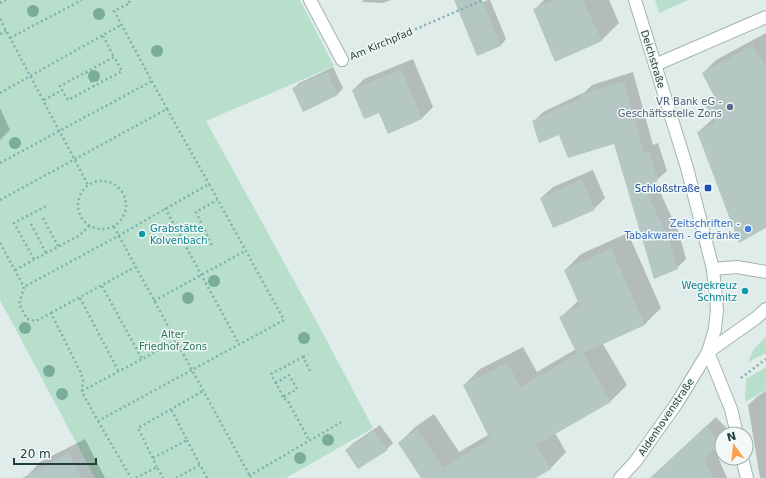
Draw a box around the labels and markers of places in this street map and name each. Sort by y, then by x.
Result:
place label: VR Bank eG - Geschäftsstelle Zons [618,96,722,119]
marker: VR Bank eG - Geschäftsstelle Zons [725,102,735,112]
place label: Schloßstraße [635,183,700,194]
marker: Schloßstraße [703,183,713,193]
place label: Zeitschriften - Tabakwaren - Getränke [624,218,740,241]
place label: Grabstätte Kolvenbach [150,223,208,246]
marker: Zeitschriften - Tabakwaren - Getränke [743,224,753,234]
marker: Grabstätte Kolvenbach [137,229,147,239]
place label: Wegekreuz Schmitz [682,280,737,303]
marker: Wegekreuz Schmitz [740,286,750,296]

